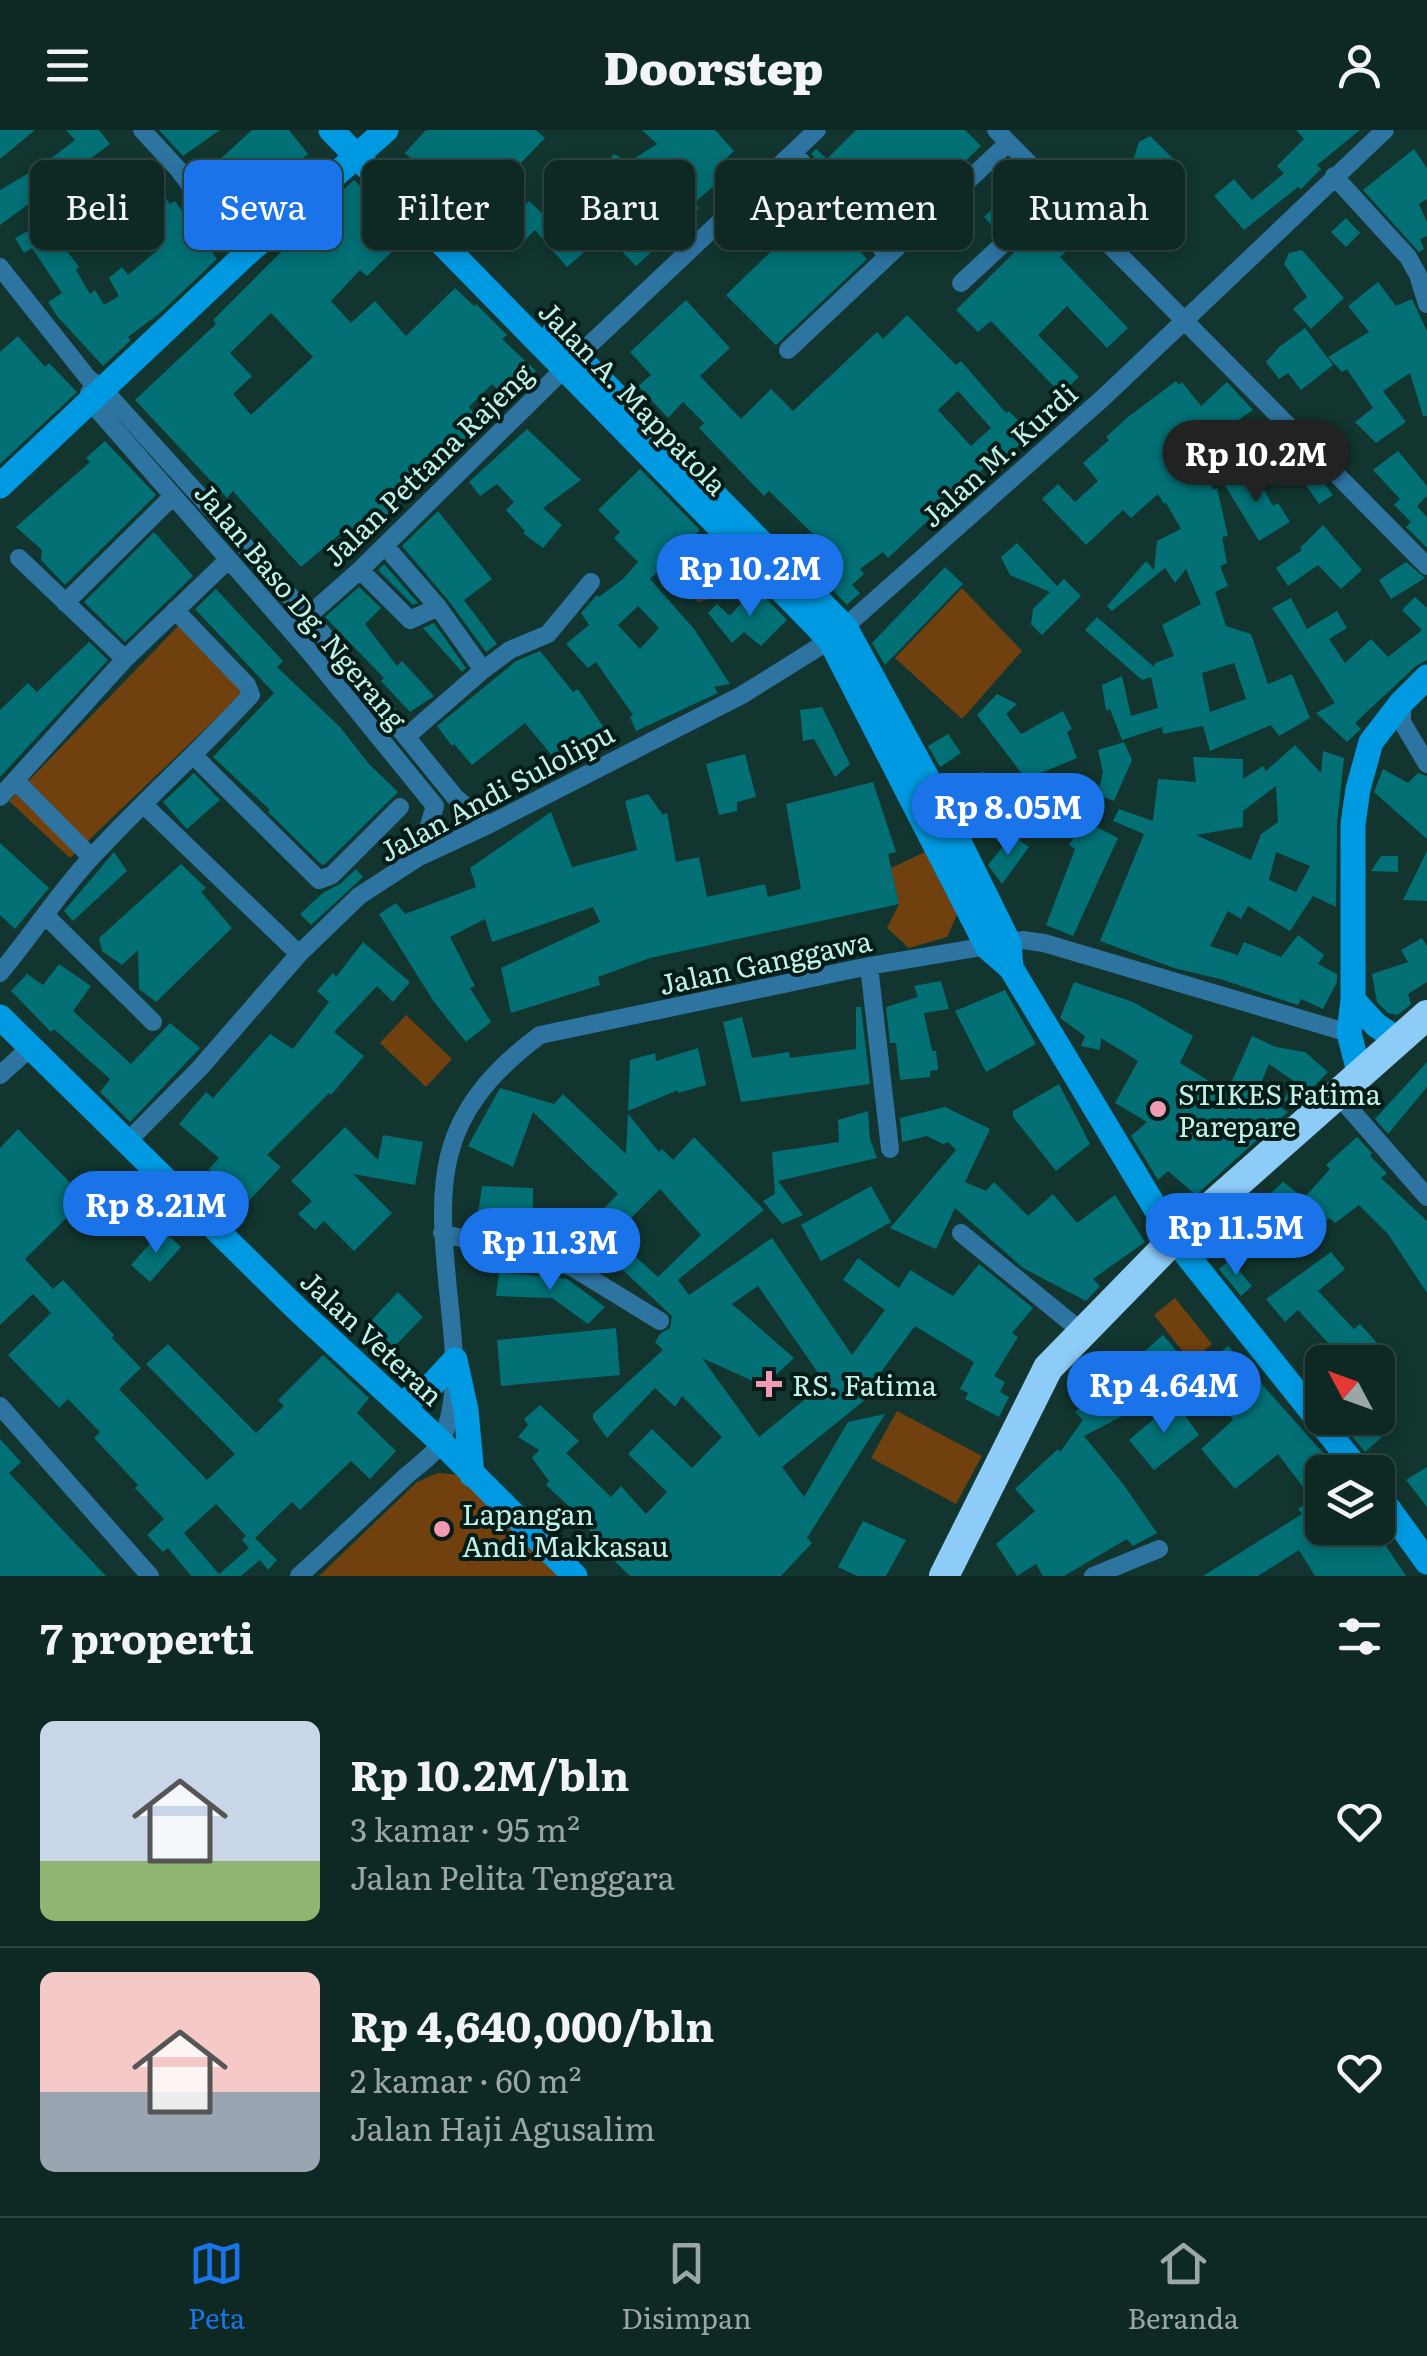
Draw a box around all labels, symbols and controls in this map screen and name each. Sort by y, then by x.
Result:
text: Doorstep [604,32,823,99]
icon: menu [40,38,95,93]
icon: person [1332,38,1387,93]
chip: Beli [30,160,164,250]
chip: Sewa [184,160,342,250]
chip: Filter [362,160,524,250]
chip: Baru [544,160,695,250]
chip: Apartemen [715,160,973,250]
chip: Rumah [993,160,1185,250]
street label: Jalan A. Mappatola [530,290,738,504]
street label: Jalan Pettana Rajeng [313,352,541,575]
street label: Jalan M. Kurdi [910,372,1086,536]
pin: Rp 10.2M [1153,420,1359,505]
text: Rp 10.2M [1184,428,1328,476]
street label: Jalan Baso Dg. Ngerang [186,472,418,738]
pin: Rp 10.2M [647,534,853,619]
text: Rp 10.2M [678,542,822,590]
street label: Jalan Andi Sulolipu [371,711,621,871]
pin: Rp 8.05M [905,773,1111,858]
text: Rp 8.05M [934,781,1082,829]
street label: Jalan Ganggawa [655,918,875,1004]
place label: STIKES Fatima Parepare [1178,1072,1381,1146]
marker: STIKES Fatima Parepare [1147,1098,1169,1120]
pin: Rp 8.21M [53,1171,259,1256]
text: Rp 8.21M [85,1179,227,1227]
pin: Rp 11.5M [1133,1193,1339,1278]
text: Rp 11.5M [1168,1201,1304,1249]
pin: Rp 11.3M [447,1208,653,1293]
text: Rp 11.3M [481,1216,619,1264]
street label: Jalan Veteran [292,1260,454,1414]
north arrow [1305,1345,1395,1435]
map controls [1305,1345,1395,1545]
pin: Rp 4.64M [1061,1351,1267,1436]
text: Rp 4.64M [1089,1359,1239,1407]
place label: RS. Fatima [792,1363,937,1405]
marker: RS. Fatima [756,1371,782,1397]
button: layers [1305,1455,1395,1545]
place label: Lapangan Andi Makkasau [462,1492,669,1566]
marker: Lapangan Andi Makkasau [431,1518,453,1540]
text: 7 properti [40,1605,254,1667]
icon: filters [1332,1609,1387,1664]
text: Rp 10.2M/bln [350,1742,630,1804]
icon: home [120,1761,240,1881]
icon: heart [1332,1794,1387,1849]
text: 3 kamar · 95 m² [350,1804,580,1852]
text: Jalan Pelita Tenggara [350,1852,675,1900]
text: Rp 4,640,000/bln [350,1993,715,2055]
icon: home [120,2012,240,2132]
icon: heart [1332,2045,1387,2100]
text: 2 kamar · 60 m² [350,2055,581,2103]
text: Jalan Haji Agusalim [350,2103,655,2151]
tab: Peta [188,2236,245,2338]
tab: Disimpan [621,2236,751,2338]
tab: Beranda [1128,2236,1239,2338]

